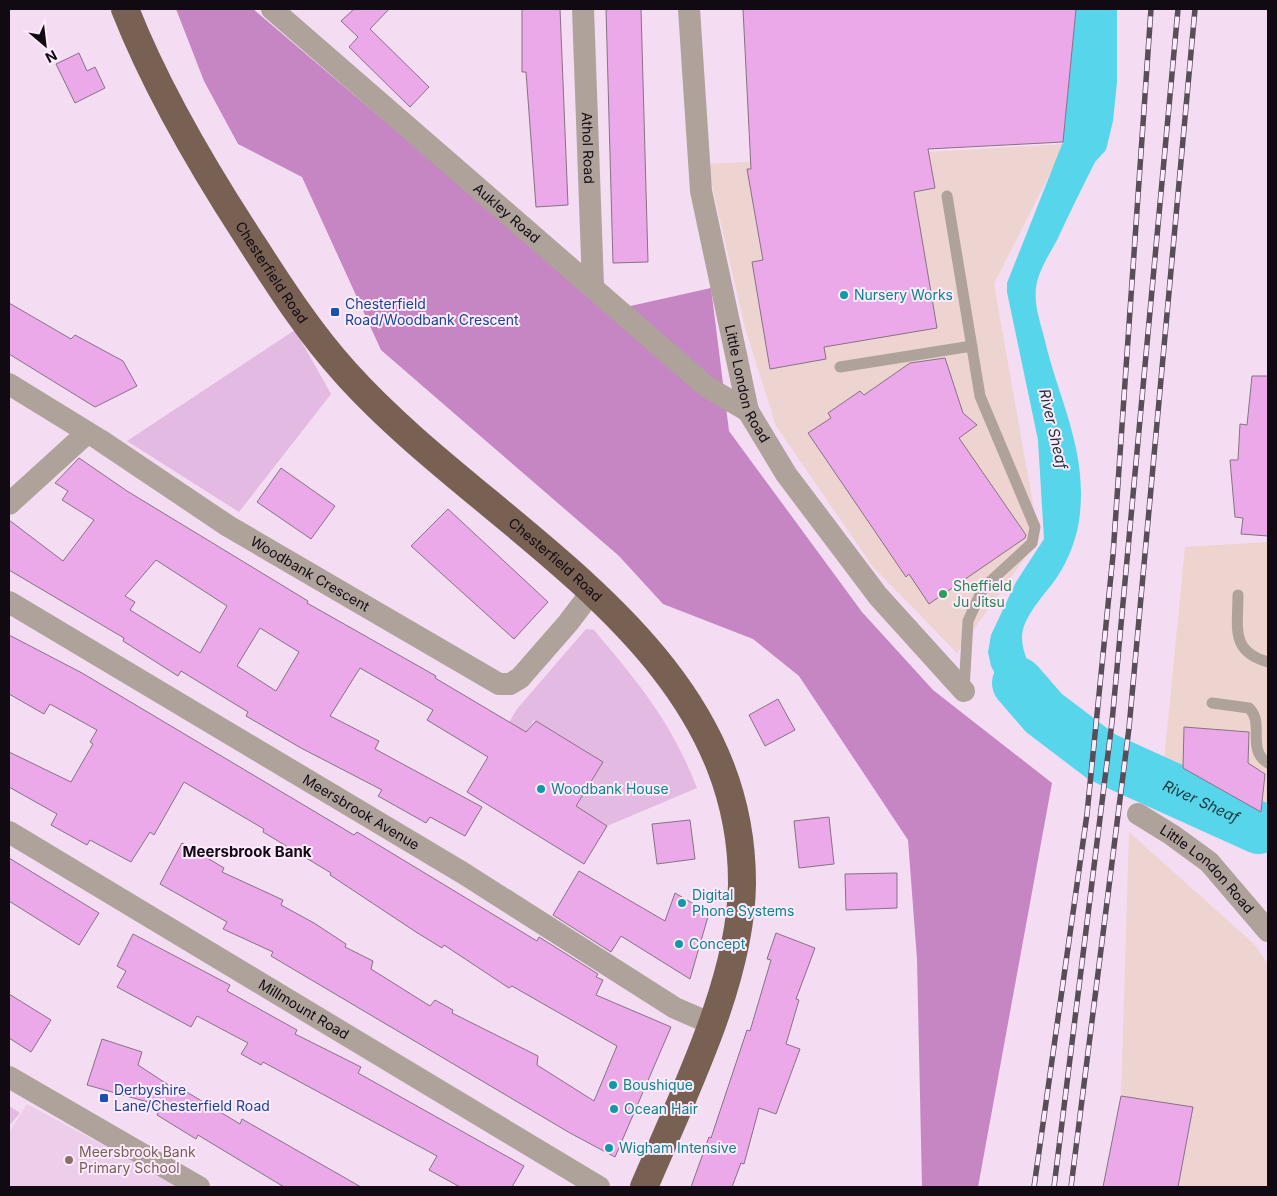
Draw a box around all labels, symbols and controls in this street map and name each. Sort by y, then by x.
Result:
north arrow [20,20,70,70]
text: N [43,47,60,67]
street label: Athol Road [579,112,598,184]
street label: Aukley Road [470,179,544,246]
street label: Chesterfield Road [232,218,312,326]
place label: Nursery Works [854,286,953,303]
marker: Nursery Works [838,289,850,301]
place label: Chesterfield Road/Woodbank Crescent [345,295,519,328]
marker: Chesterfield Road/Woodbank Crescent [329,306,341,318]
street label: Little London Road [722,323,774,445]
water label: River Sheaf [1035,387,1072,472]
street label: Chesterfield Road [505,514,606,605]
street label: Woodbank Crescent [248,532,373,615]
place label: Sheffield Ju Jitsu [953,577,1012,610]
marker: Sheffield Ju Jitsu [937,588,949,600]
street label: Meersbrook Avenue [300,770,423,853]
water label: River Sheaf [1160,776,1244,827]
place label: Woodbank House [551,780,669,797]
marker: Woodbank House [535,783,547,795]
street label: Little London Road [1157,821,1258,916]
district label: Meersbrook Bank [183,842,312,861]
place label: Digital Phone Systems [692,886,794,919]
marker: Digital Phone Systems [676,897,688,909]
place label: Concept [689,935,746,952]
marker: Concept [673,938,685,950]
street label: Millmount Road [256,975,352,1043]
place label: Boushique [623,1076,693,1093]
marker: Boushique [607,1079,619,1091]
place label: Derbyshire Lane/Chesterfield Road [114,1081,270,1114]
marker: Derbyshire Lane/Chesterfield Road [98,1092,110,1104]
place label: Ocean Hair [624,1100,698,1117]
marker: Ocean Hair [608,1103,620,1115]
place label: Wigham Intensive [619,1139,737,1156]
marker: Wigham Intensive [603,1142,615,1154]
place label: Meersbrook Bank Primary School [79,1143,196,1176]
marker: Meersbrook Bank Primary School [63,1154,75,1166]

